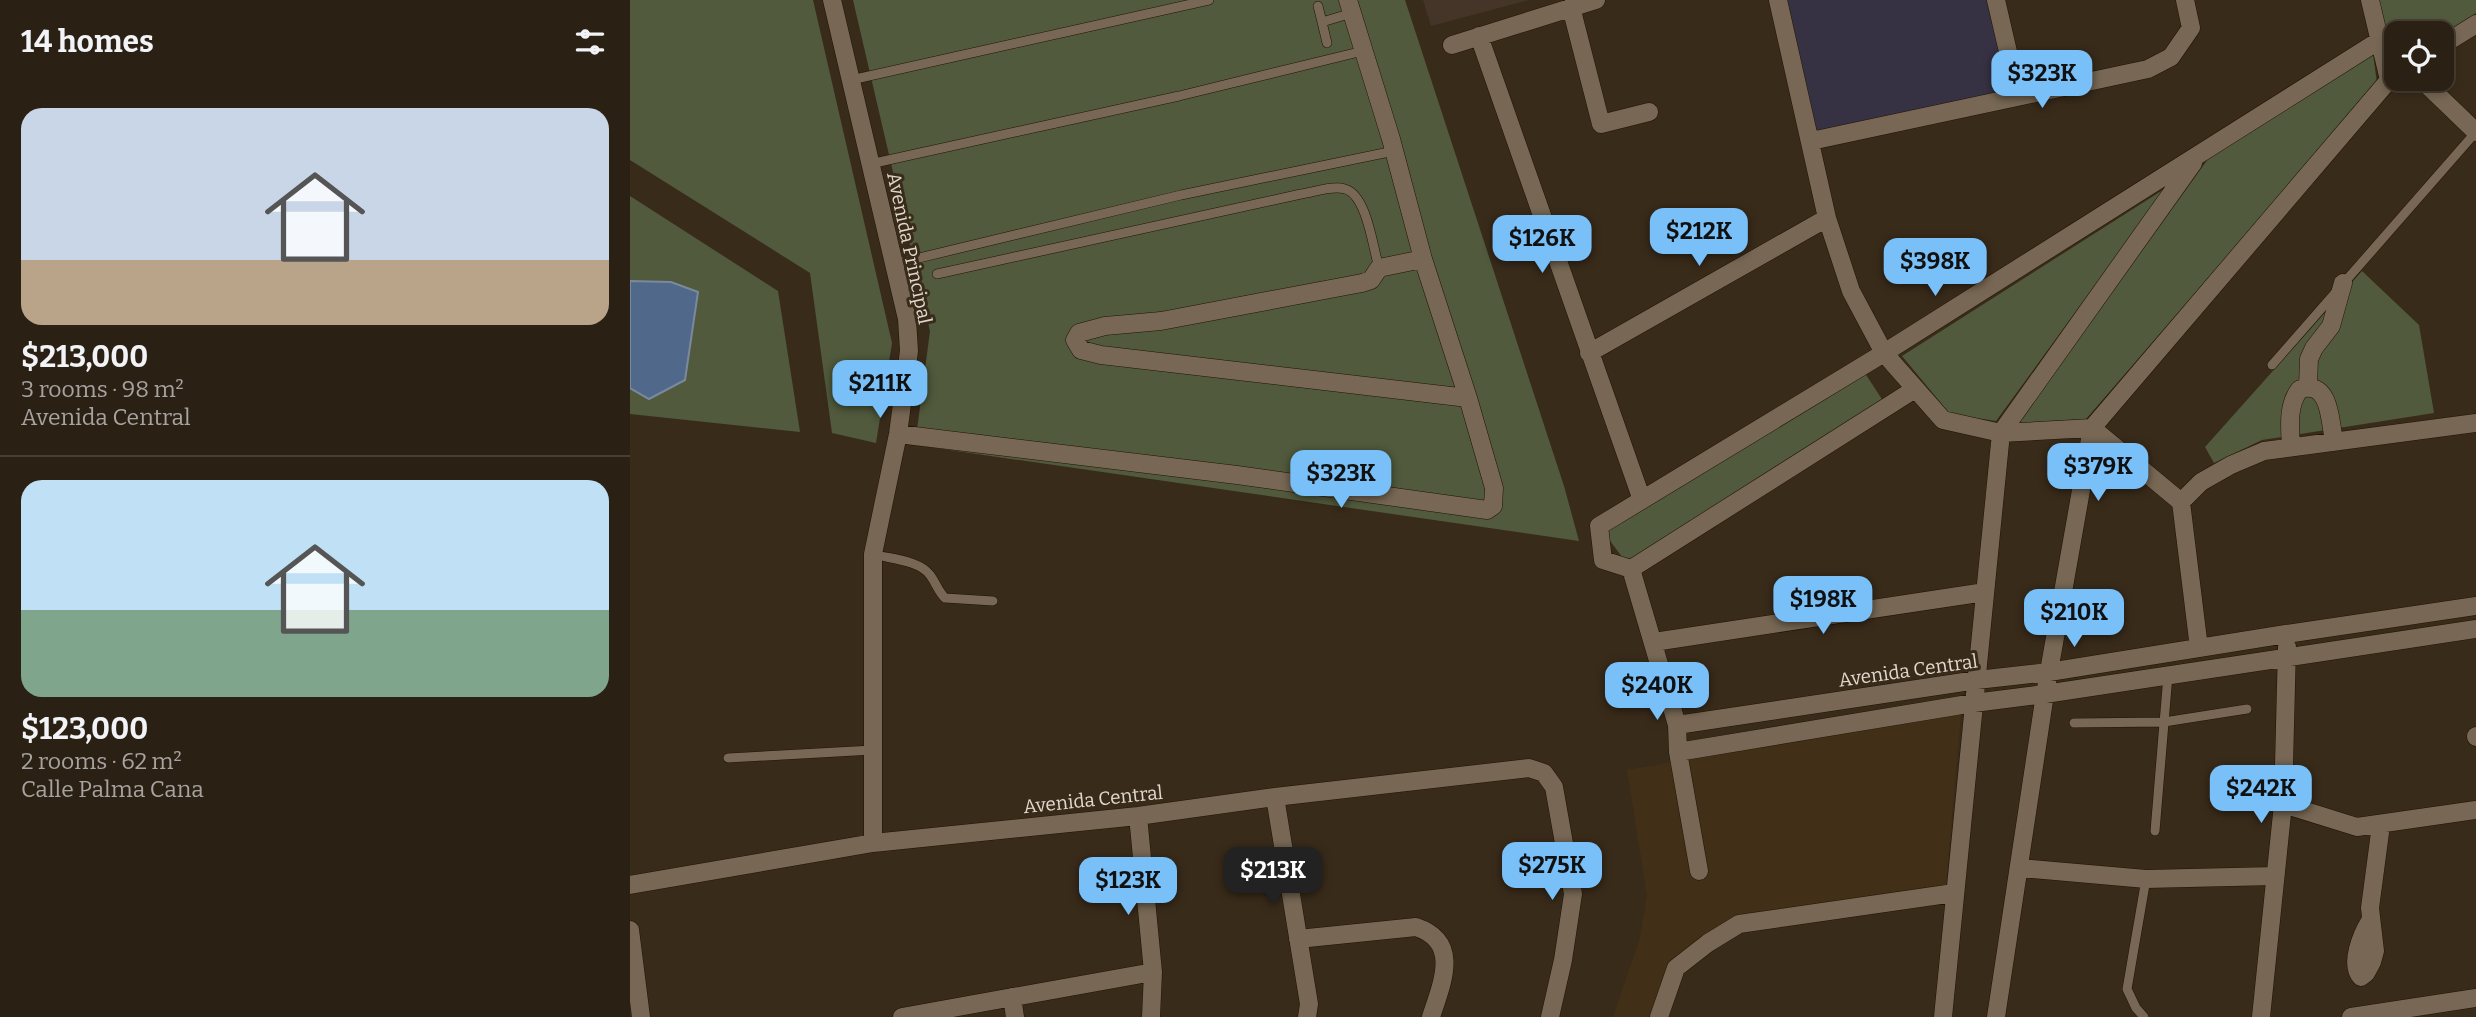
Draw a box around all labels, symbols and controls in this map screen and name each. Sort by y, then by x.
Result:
map controls [2384,21,2454,91]
button: locate [2384,21,2454,91]
icon: filters [571,23,609,61]
text: 14 homes [21,24,154,60]
pin: $323K [1993,50,2091,110]
text: $323K [2007,59,2077,87]
icon: home [252,154,378,280]
street label: Avenida Principal [882,170,937,326]
pin: $212K [1650,208,1748,268]
pin: $126K [1493,216,1591,275]
text: $212K [1666,217,1732,245]
text: $126K [1509,224,1575,252]
pin: $398K [1886,238,1984,298]
text: $398K [1900,247,1970,275]
text: $213,000 [21,339,148,375]
pin: $211K [831,360,929,420]
text: $211K [848,369,912,397]
text: 3 rooms · 98 m² [21,375,184,403]
text: Avenida Central [21,403,191,431]
pin: $379K [2049,444,2147,503]
pin: $323K [1292,450,1390,510]
text: $379K [2063,452,2133,480]
text: $323K [1306,459,1376,487]
icon: home [252,526,378,652]
pin: $198K [1774,576,1872,636]
text: $198K [1789,585,1857,613]
pin: $210K [2025,590,2123,649]
text: $210K [2040,598,2108,626]
street label: Avenida Central [1837,649,1979,692]
pin: $240K [1608,662,1706,722]
text: $240K [1621,671,1693,699]
text: $123,000 [21,711,148,747]
text: 2 rooms · 62 m² [21,747,182,775]
pin: $242K [2212,766,2310,825]
text: $242K [2226,774,2296,802]
text: Calle Palma Cana [21,775,204,803]
street label: Avenida Central [1022,781,1164,818]
pin: $275K [1503,842,1601,902]
pin: $213K [1224,848,1322,907]
text: $275K [1518,851,1586,879]
text: $213K [1240,856,1306,884]
pin: $123K [1079,858,1177,917]
text: $123K [1095,866,1161,894]

